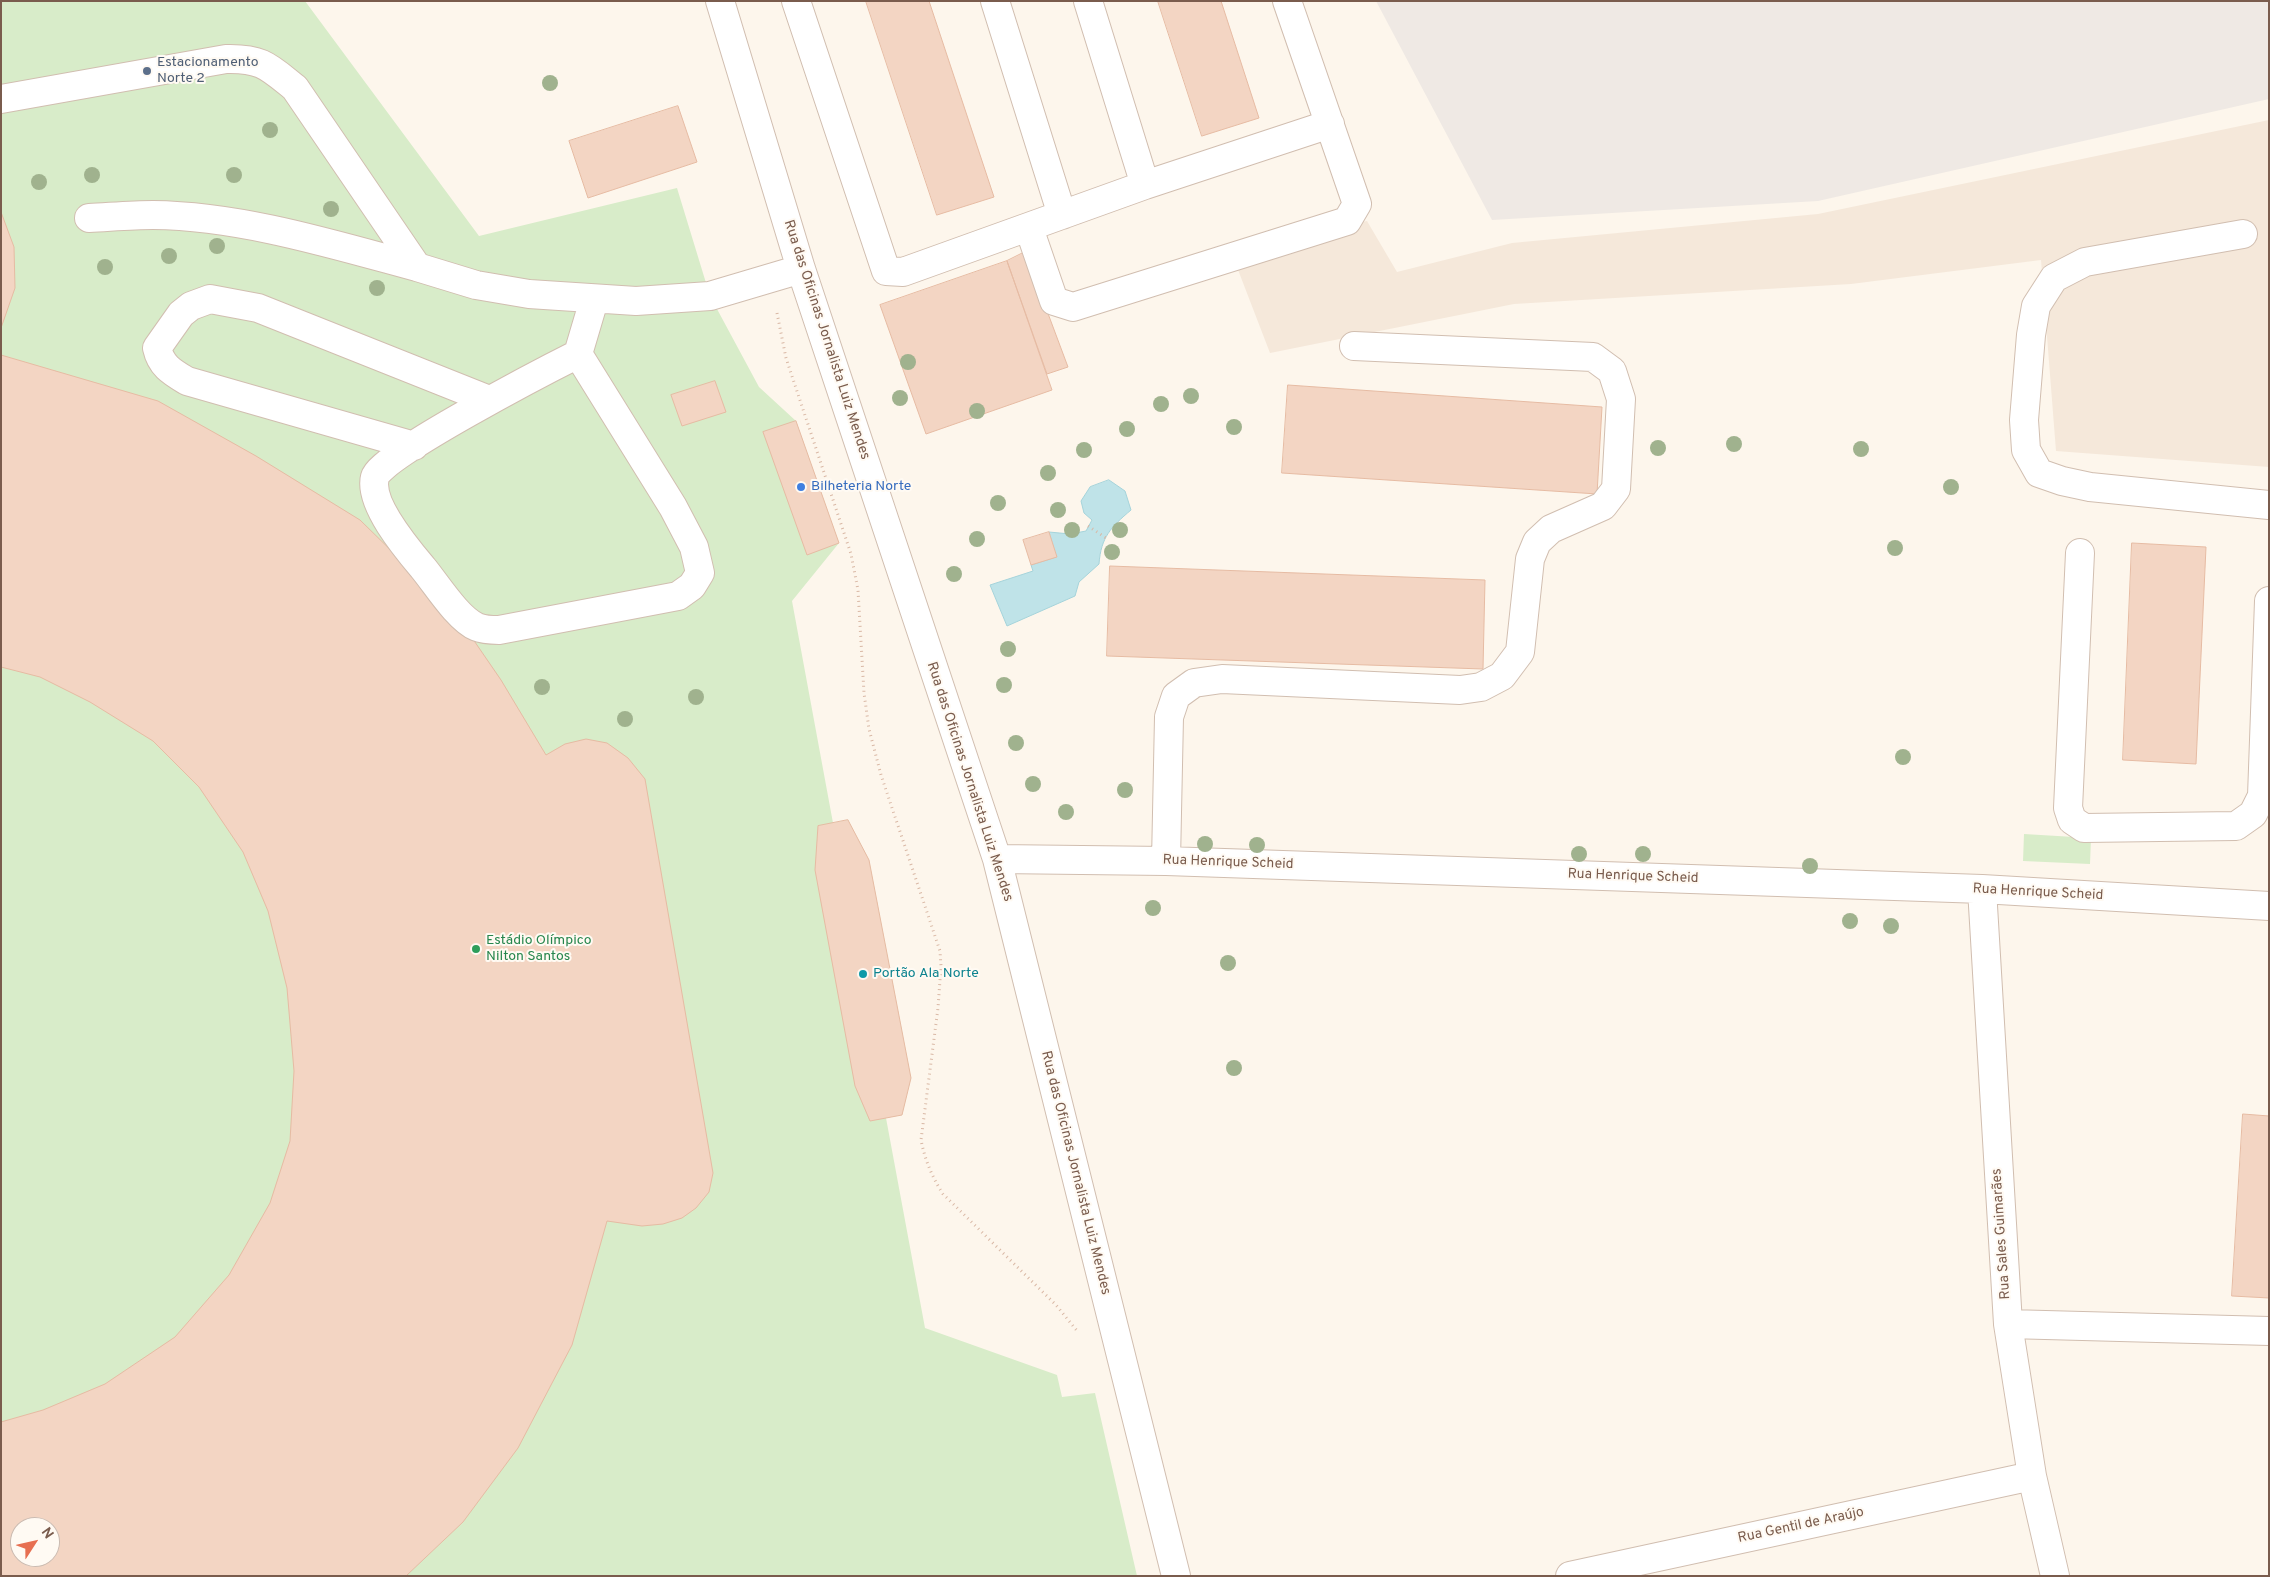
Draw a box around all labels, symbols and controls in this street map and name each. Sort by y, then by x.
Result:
place label: Estacionamento Norte 2 [157,55,258,88]
marker: Estacionamento Norte 2 [141,65,153,77]
street label: Rua das Oficinas Jornalista Luiz Mendes [779,218,873,462]
place label: Bilheteria Norte [811,479,911,495]
marker: Bilheteria Norte [795,481,807,493]
street label: Rua das Oficinas Jornalista Luiz Mendes [922,660,1016,904]
street label: Rua Henrique Scheid [1162,852,1294,874]
street label: Rua Henrique Scheid [1567,866,1699,888]
street label: Rua Henrique Scheid [1972,881,2104,905]
place label: Estádio Olímpico Nilton Santos [486,933,592,966]
marker: Estádio Olímpico Nilton Santos [470,943,482,955]
place label: Portão Ala Norte [873,966,979,982]
marker: Portão Ala Norte [857,968,869,980]
street label: Rua das Oficinas Jornalista Luiz Mendes [1036,1049,1114,1297]
street label: Rua Sales Guimarães [1989,1168,2015,1300]
street label: Rua Gentil de Araújo [1737,1504,1865,1548]
north arrow [10,1517,60,1567]
text: N [37,1525,57,1543]

